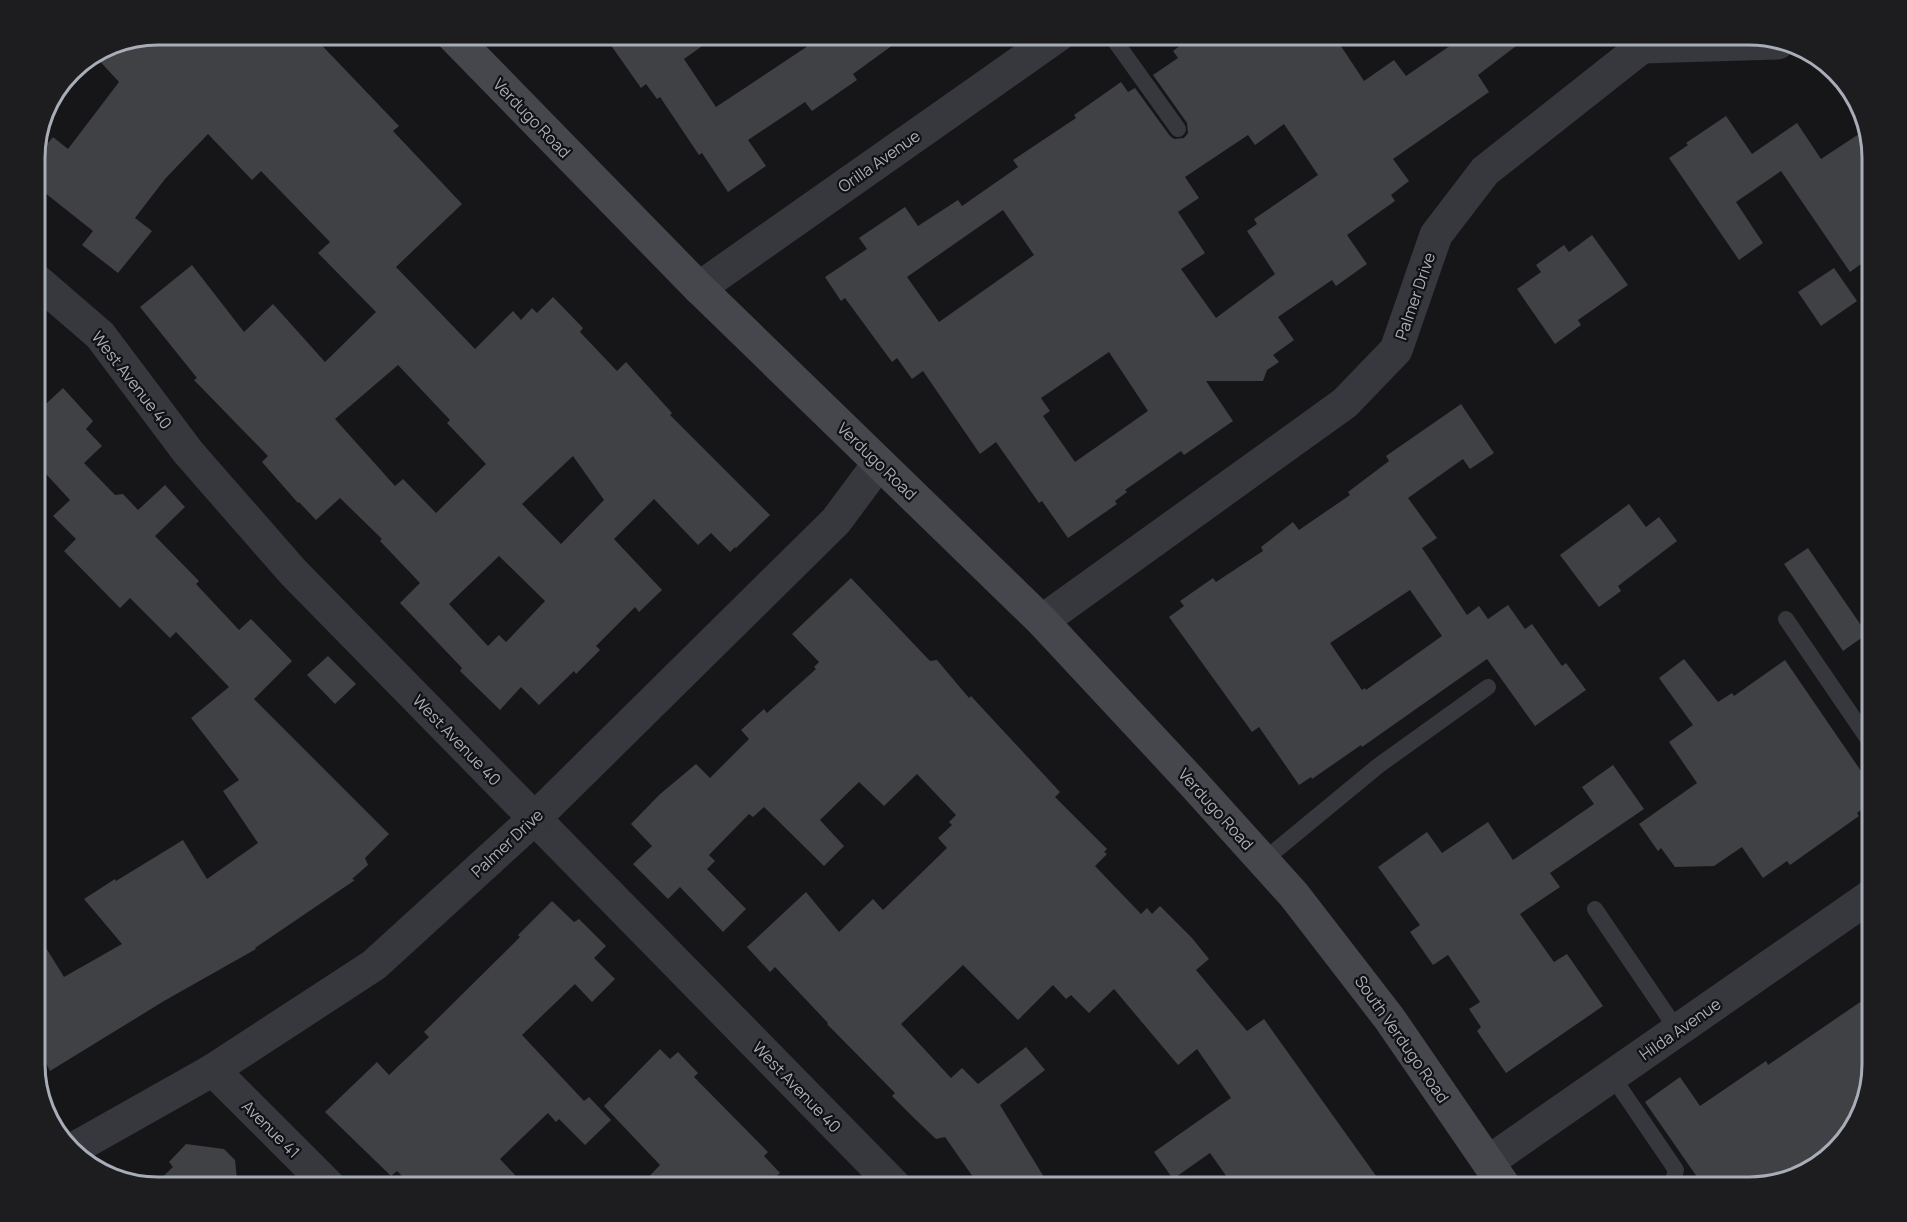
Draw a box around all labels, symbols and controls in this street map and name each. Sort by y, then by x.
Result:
street label: Verdugo Road [488,73,576,163]
street label: Orilla Avenue [834,125,924,197]
street label: Palmer Drive [1390,249,1440,343]
street label: West Avenue 40 [87,327,177,433]
street label: Verdugo Road [832,417,922,505]
street label: West Avenue 40 [408,690,506,790]
street label: Verdugo Road [1173,763,1259,855]
street label: Palmer Drive [466,804,548,882]
street label: South Verdugo Road [1350,971,1454,1107]
street label: Hilda Avenue [1635,993,1725,1065]
street label: West Avenue 40 [748,1037,846,1137]
street label: Avenue 41 [237,1095,305,1163]

